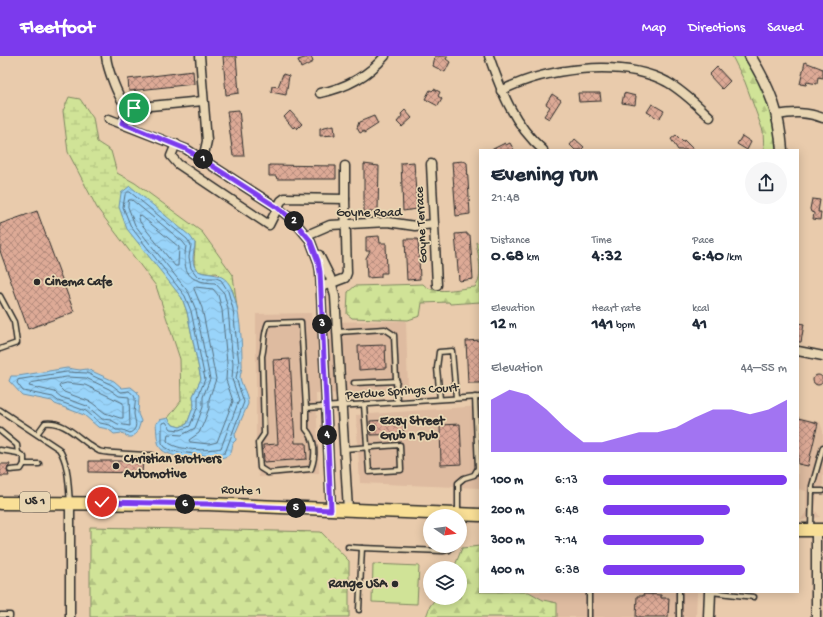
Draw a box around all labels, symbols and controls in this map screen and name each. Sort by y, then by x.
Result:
text: Fleetfoot [20,17,95,40]
text: Map [642,20,666,37]
text: Directions [688,20,745,37]
text: Saved [767,20,803,37]
pin [117,91,151,125]
icon: arrive [123,97,145,119]
pin: 1 [193,149,213,169]
text: 1 [201,153,205,165]
button: share [745,162,787,204]
text: Evening run [491,163,598,189]
street label: Goyne Terrace [412,186,431,264]
text: 21:48 [491,191,520,206]
street label: Goyne Road [336,206,403,221]
pin: 2 [284,211,304,231]
text: 2 [291,215,297,227]
text: Distance [491,235,530,247]
text: Time [592,235,612,247]
text: Pace [692,235,714,247]
text: 0.68 [491,247,524,267]
text: 4:32 [592,247,622,267]
text: 6:40 [692,247,724,267]
text: km [524,252,539,264]
text: /km [724,252,742,264]
place label: Cinema Cafe [44,274,114,290]
marker: Cinema Cafe [32,277,42,287]
text: Elevation [491,303,535,315]
text: Heart rate [592,303,641,315]
text: kcal [692,303,710,315]
pin: 3 [312,314,332,334]
text: 12 [491,315,506,335]
text: 141 [592,315,613,335]
text: 41 [692,315,707,335]
text: 3 [319,318,325,330]
text: m [506,320,517,332]
text: bpm [613,320,635,332]
text: Elevation [491,361,543,376]
text: 44–55 m [741,361,787,376]
street label: Perdue Springs Court [344,380,461,403]
place label: Easy Street Grub n Pub [380,414,446,444]
marker: Easy Street Grub n Pub [367,423,377,433]
pin: 4 [317,425,337,445]
text: 4 [324,429,330,441]
place label: Christian Brothers Automotive [123,452,222,482]
marker: Christian Brothers Automotive [111,461,121,471]
text: 100 m [491,473,523,488]
text: 6:13 [555,473,578,488]
street label: Route 1 [221,483,261,499]
pin [85,485,119,519]
icon: check [91,491,113,513]
road number: US 1 [20,492,50,512]
pin: 6 [175,494,195,514]
text: 6 [182,498,188,510]
pin: 5 [286,498,306,518]
text: 5 [293,502,299,514]
text: 200 m [491,503,524,518]
text: 6:48 [555,503,579,518]
north arrow [423,509,467,553]
map controls [423,509,467,605]
text: 300 m [491,533,525,548]
text: 7:14 [555,533,577,548]
button: layers [423,561,467,605]
text: 400 m [491,563,524,578]
text: 6:38 [555,563,580,578]
place label: Range USA [327,577,388,592]
marker: Range USA [390,579,400,589]

